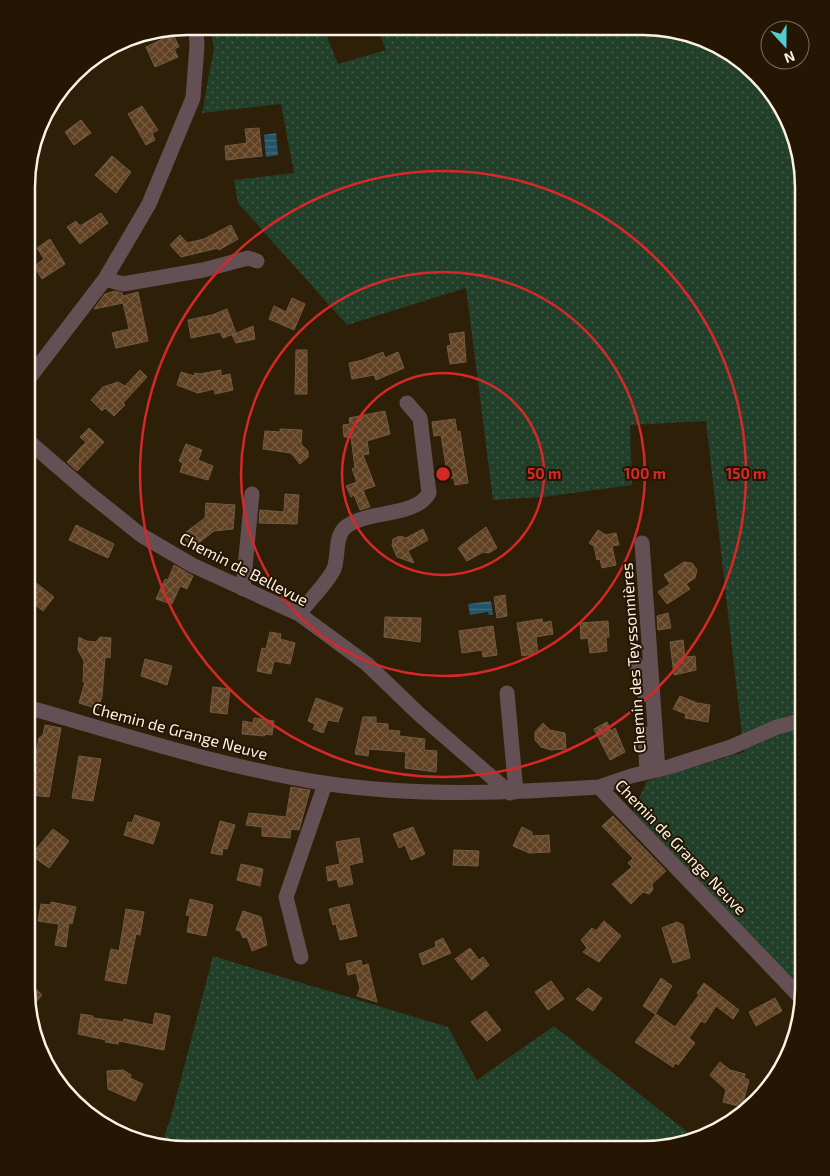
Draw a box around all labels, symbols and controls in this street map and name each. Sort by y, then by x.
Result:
north arrow [760,20,810,70]
text: N [782,48,798,67]
text: 50 m [527,464,561,482]
text: 100 m [624,464,666,482]
text: 150 m [726,464,766,482]
centre of rings [434,465,452,483]
street label: Chemin de Bellevue [177,528,312,609]
street label: Chemin des Teyssonnières [616,562,649,754]
street label: Chemin de Grange Neuve [90,698,270,763]
street label: Chemin de Grange Neuve [612,775,751,918]

